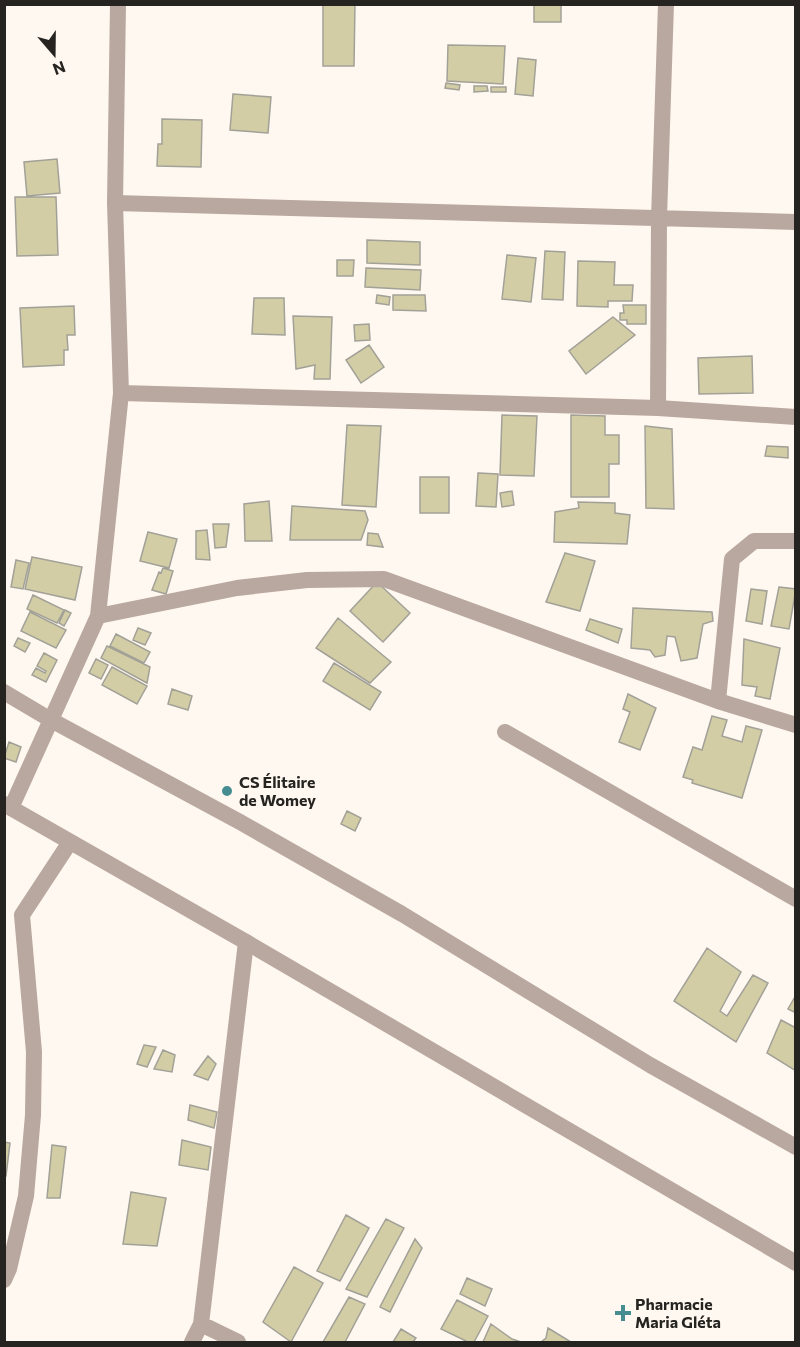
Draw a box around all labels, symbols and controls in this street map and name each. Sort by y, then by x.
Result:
north arrow [24,24,84,84]
text: N [50,58,68,80]
place label: CS Élitaire de Womey [239,772,316,809]
marker: CS Élitaire de Womey [220,784,234,798]
place label: Pharmacie Maria Gléta [635,1294,721,1331]
marker: Pharmacie Maria Gléta [616,1306,630,1320]

